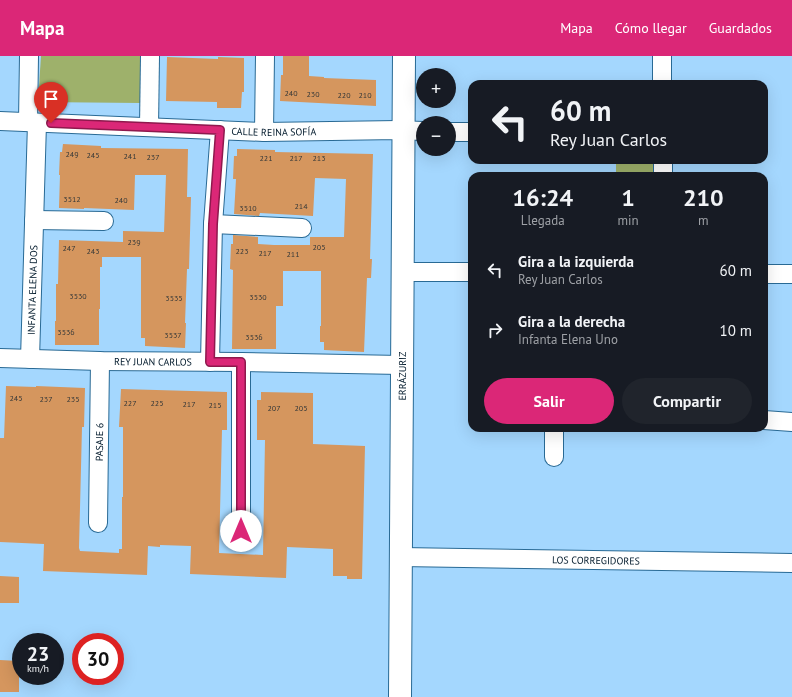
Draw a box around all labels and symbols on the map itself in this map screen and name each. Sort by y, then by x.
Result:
pin [34,82,68,123]
house number: 240 [284,88,298,98]
house number: 230 [306,89,320,99]
house number: 220 [337,90,351,100]
house number: 210 [358,90,372,100]
street label: CALLE REINA SOFÍA [231,125,316,139]
house number: 249 [65,149,79,159]
house number: 245 [86,150,100,160]
house number: 241 [123,151,137,161]
house number: 237 [146,152,160,162]
house number: 221 [259,153,273,163]
house number: 217 [289,153,303,163]
house number: 213 [312,153,326,163]
house number: 3512 [63,194,81,204]
house number: 240 [114,195,128,205]
house number: 214 [294,201,308,211]
house number: 3510 [239,203,257,213]
house number: 239 [127,237,141,247]
house number: 205 [312,242,326,252]
house number: 247 [62,243,76,253]
street label: INFANTA ELENA DOS [25,245,40,335]
house number: 243 [86,246,100,256]
house number: 223 [235,246,249,256]
house number: 217 [258,248,272,258]
house number: 211 [286,249,300,259]
house number: 3530 [69,291,87,301]
house number: 3530 [249,292,267,302]
house number: 3535 [165,293,183,303]
house number: 3536 [57,327,75,337]
house number: 3537 [164,330,182,340]
house number: 3536 [245,332,263,342]
street label: ERRÁZURIZ [396,351,409,401]
street label: REY JUAN CARLOS [114,355,192,369]
house number: 245 [9,393,23,403]
house number: 237 [39,394,53,404]
house number: 235 [66,394,80,404]
house number: 227 [123,398,137,408]
house number: 225 [150,398,164,408]
house number: 217 [182,399,196,409]
house number: 215 [208,400,222,410]
house number: 207 [267,403,281,413]
house number: 205 [294,403,308,413]
street label: PASAJE 6 [93,423,106,461]
position arrow [220,510,262,552]
street label: LOS CORREGIDORES [552,553,640,568]
speed limit sign: 30 [72,633,124,685]

